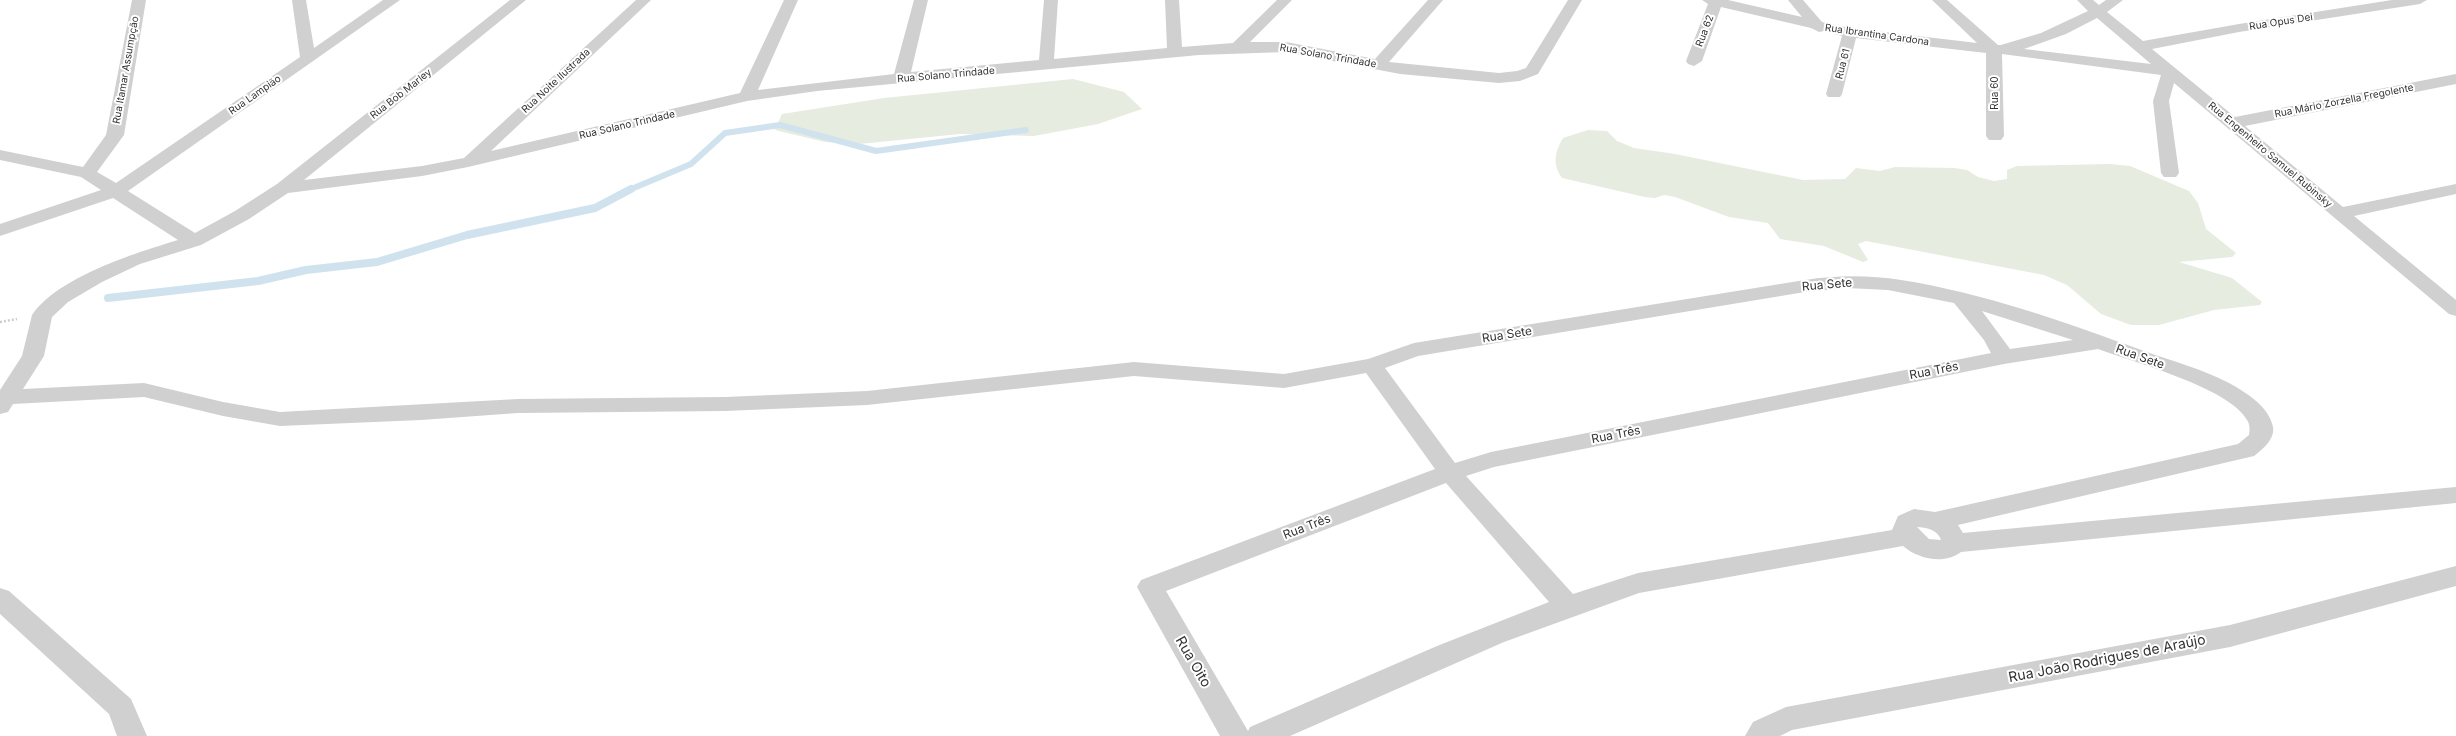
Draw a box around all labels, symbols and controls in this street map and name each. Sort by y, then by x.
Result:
street label: Rua Opus Dei [2248,11,2314,33]
street label: Rua 62 [1693,13,1717,49]
street label: Rua Itamar Assumpção [111,15,141,125]
street label: Rua Ibrantina Cardona [1824,22,1930,48]
street label: Rua Solano Trindade [1279,42,1377,70]
street label: Rua Noite Ilustrada [519,46,593,116]
street label: Rua 61 [1833,47,1853,81]
street label: Rua Solano Trindade [897,65,995,85]
street label: Rua Bob Marley [368,66,434,122]
street label: Rua Lampião [227,73,283,117]
street label: Rua 60 [1989,76,2001,110]
street label: Rua Mário Zorzella Fregolente [2273,82,2415,120]
street label: Rua Engenheiro Samuel Rubinsky [2206,100,2334,210]
street label: Rua Solano Trindade [578,108,676,142]
street label: Rua Sete [1801,276,1853,294]
street label: Rua Sete [1481,324,1533,346]
street label: Rua Sete [2114,342,2166,372]
street label: Rua Três [1908,359,1960,383]
street label: Rua Três [1590,423,1642,447]
street label: Rua Três [1281,511,1333,543]
street label: Rua João Rodrigues de Araújo [2007,632,2207,686]
street label: Rua Oito [1172,634,1214,690]

